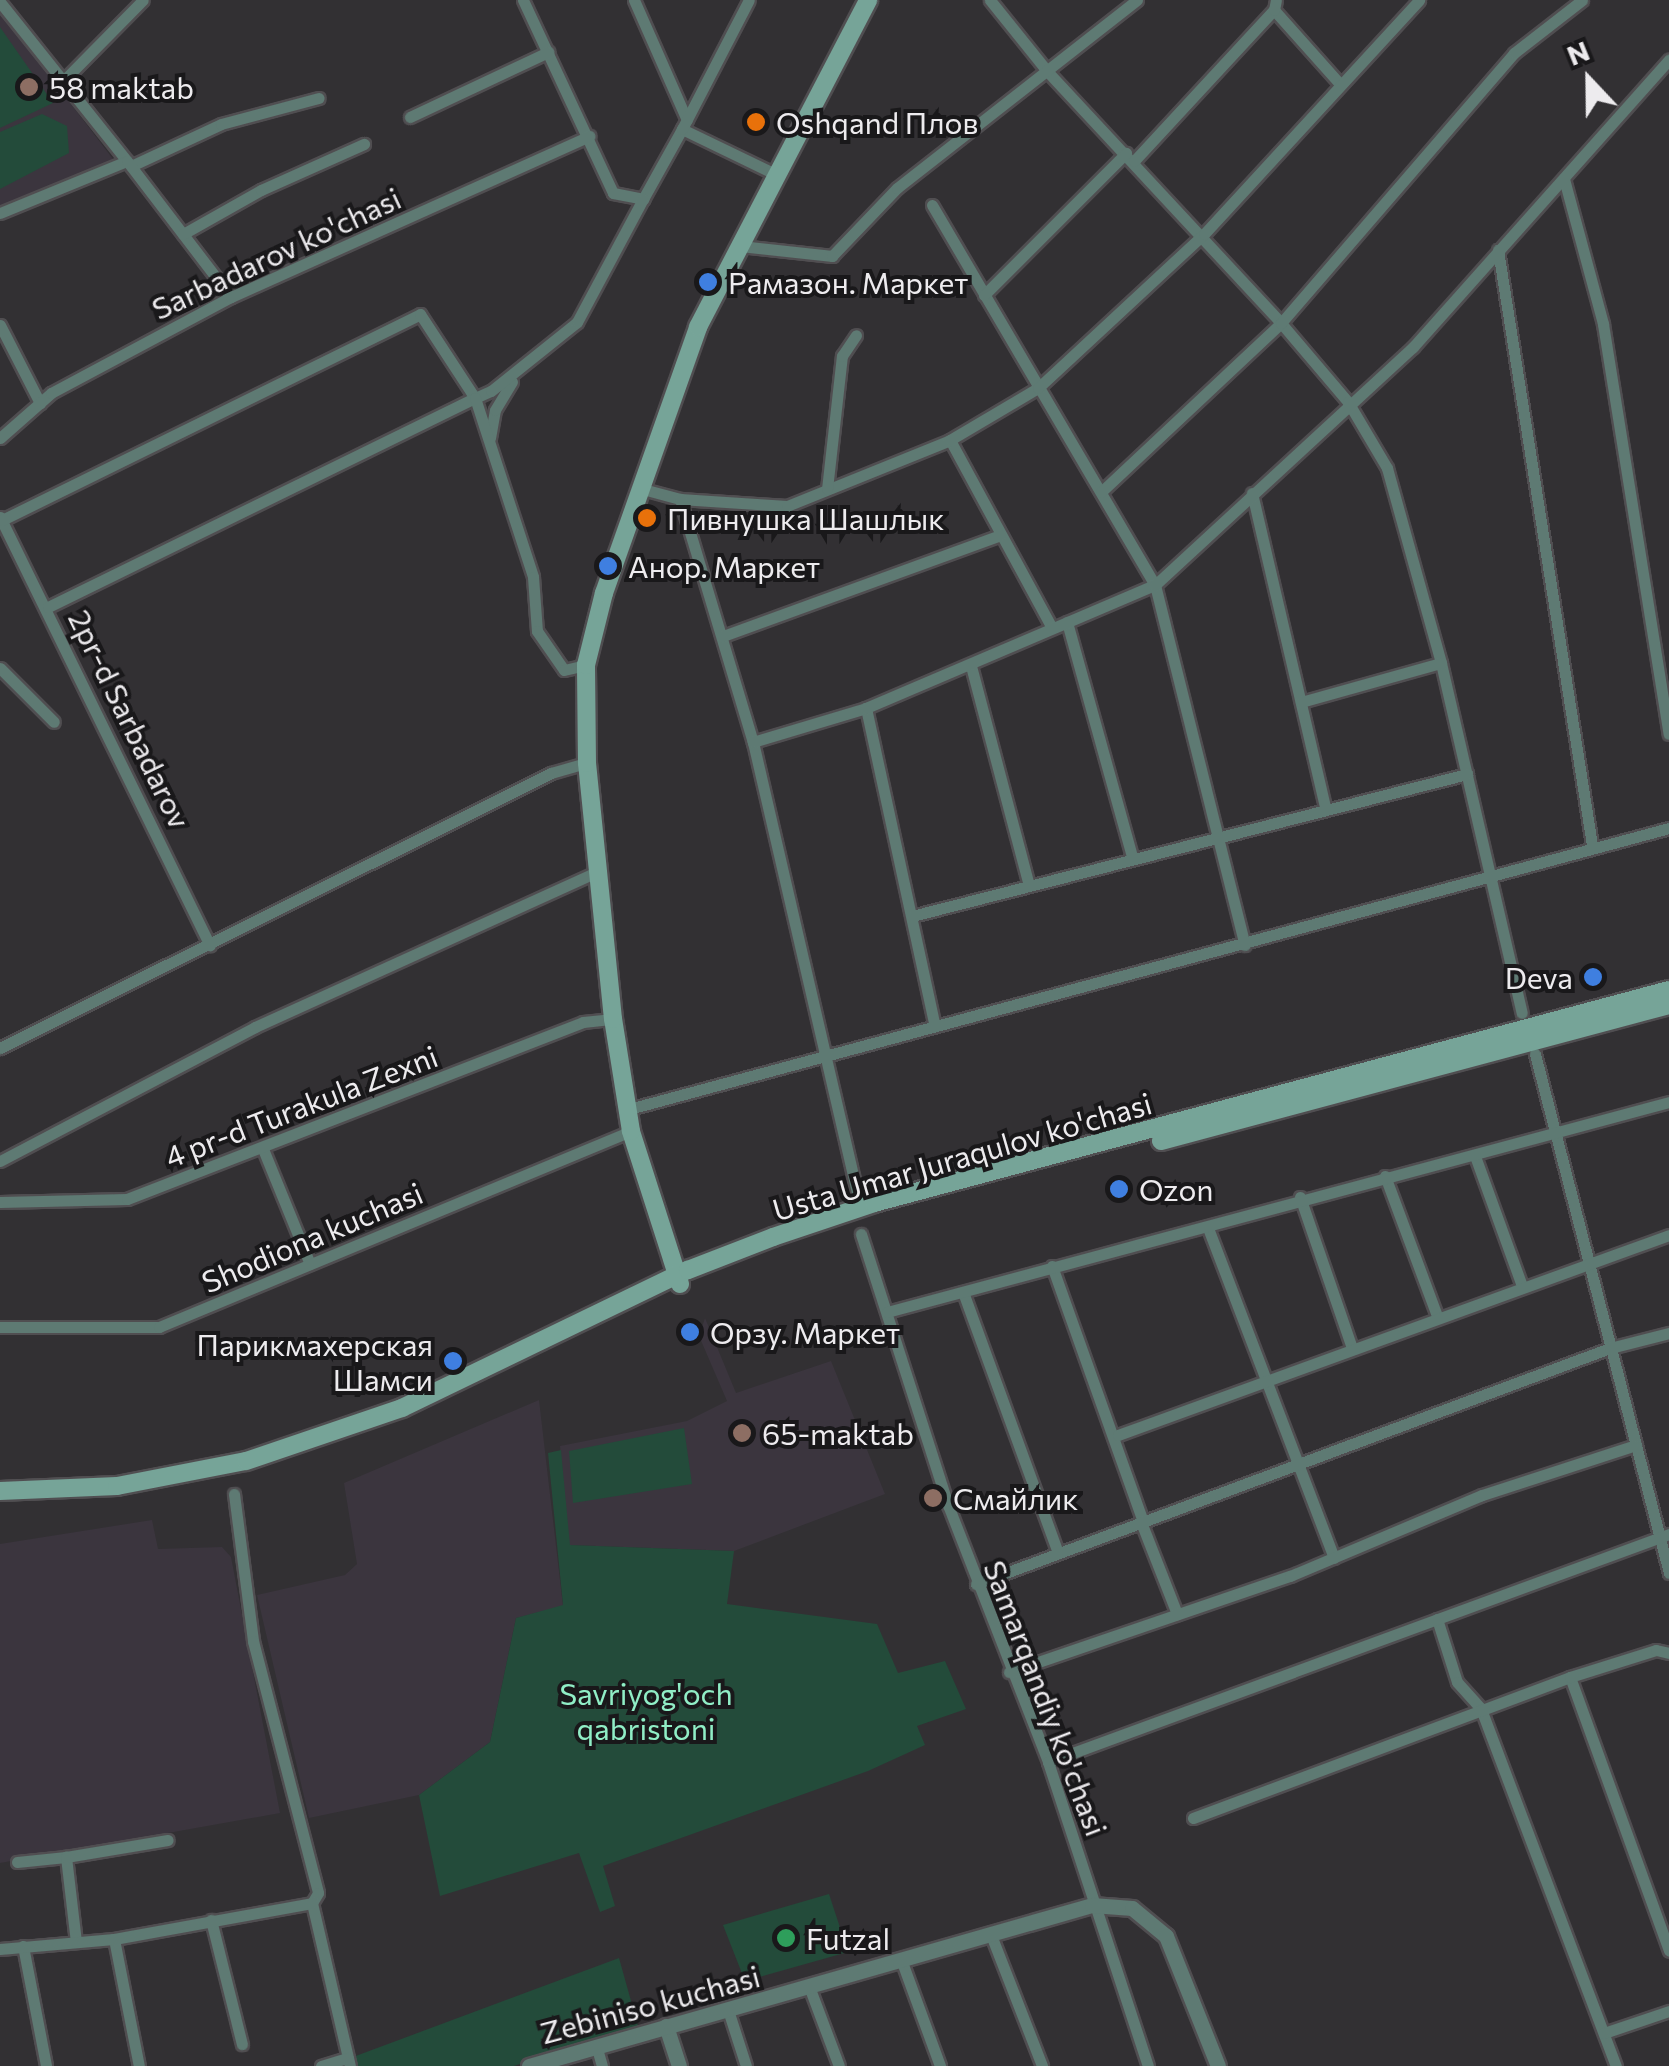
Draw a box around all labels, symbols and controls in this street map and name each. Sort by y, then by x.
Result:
north arrow [1539,30,1639,130]
text: N [1562,32,1594,72]
place label: 58 maktab [49,69,194,105]
marker: 58 maktab [18,76,40,98]
place label: Oshqand Плов [776,104,978,140]
marker: Oshqand Плов [745,111,767,133]
street label: Sarbadarov ko'chasi [146,180,406,326]
place label: Рамазон. Маркет [728,264,968,300]
marker: Рамазон. Маркет [697,271,719,293]
place label: Пивнушка Шашлык [667,500,944,536]
marker: Пивнушка Шашлык [636,507,658,529]
place label: Анор. Маркет [628,548,820,584]
marker: Анор. Маркет [597,555,619,577]
street label: 2pr-d Sarbadarov [62,604,198,834]
place label: Deva [1505,959,1573,995]
marker: Deva [1582,966,1604,988]
street label: 4 pr-d Turakula Zexni [160,1037,442,1175]
street label: Usta Umar Juraqulov ko'chasi [768,1085,1156,1227]
place label: Ozon [1139,1171,1213,1207]
street label: Shodiona kuchasi [196,1174,428,1300]
marker: Ozon [1108,1178,1130,1200]
place label: Орзу. Маркет [710,1314,900,1350]
marker: Орзу. Маркет [679,1321,701,1343]
place label: Парикмахерская Шамси [197,1326,433,1396]
marker: Парикмахерская Шамси [442,1350,464,1372]
place label: 65-maktab [762,1415,914,1451]
marker: 65-maktab [731,1422,753,1444]
place label: Смайлик [953,1480,1078,1516]
marker: Смайлик [922,1487,944,1509]
street label: Samarqandiy ko'chasi [977,1555,1115,1841]
park label: Savriyog'och qabristoni [559,1675,733,1746]
place label: Futzal [806,1920,890,1956]
marker: Futzal [775,1927,797,1949]
street label: Zebiniso kuchasi [536,1957,764,2051]

